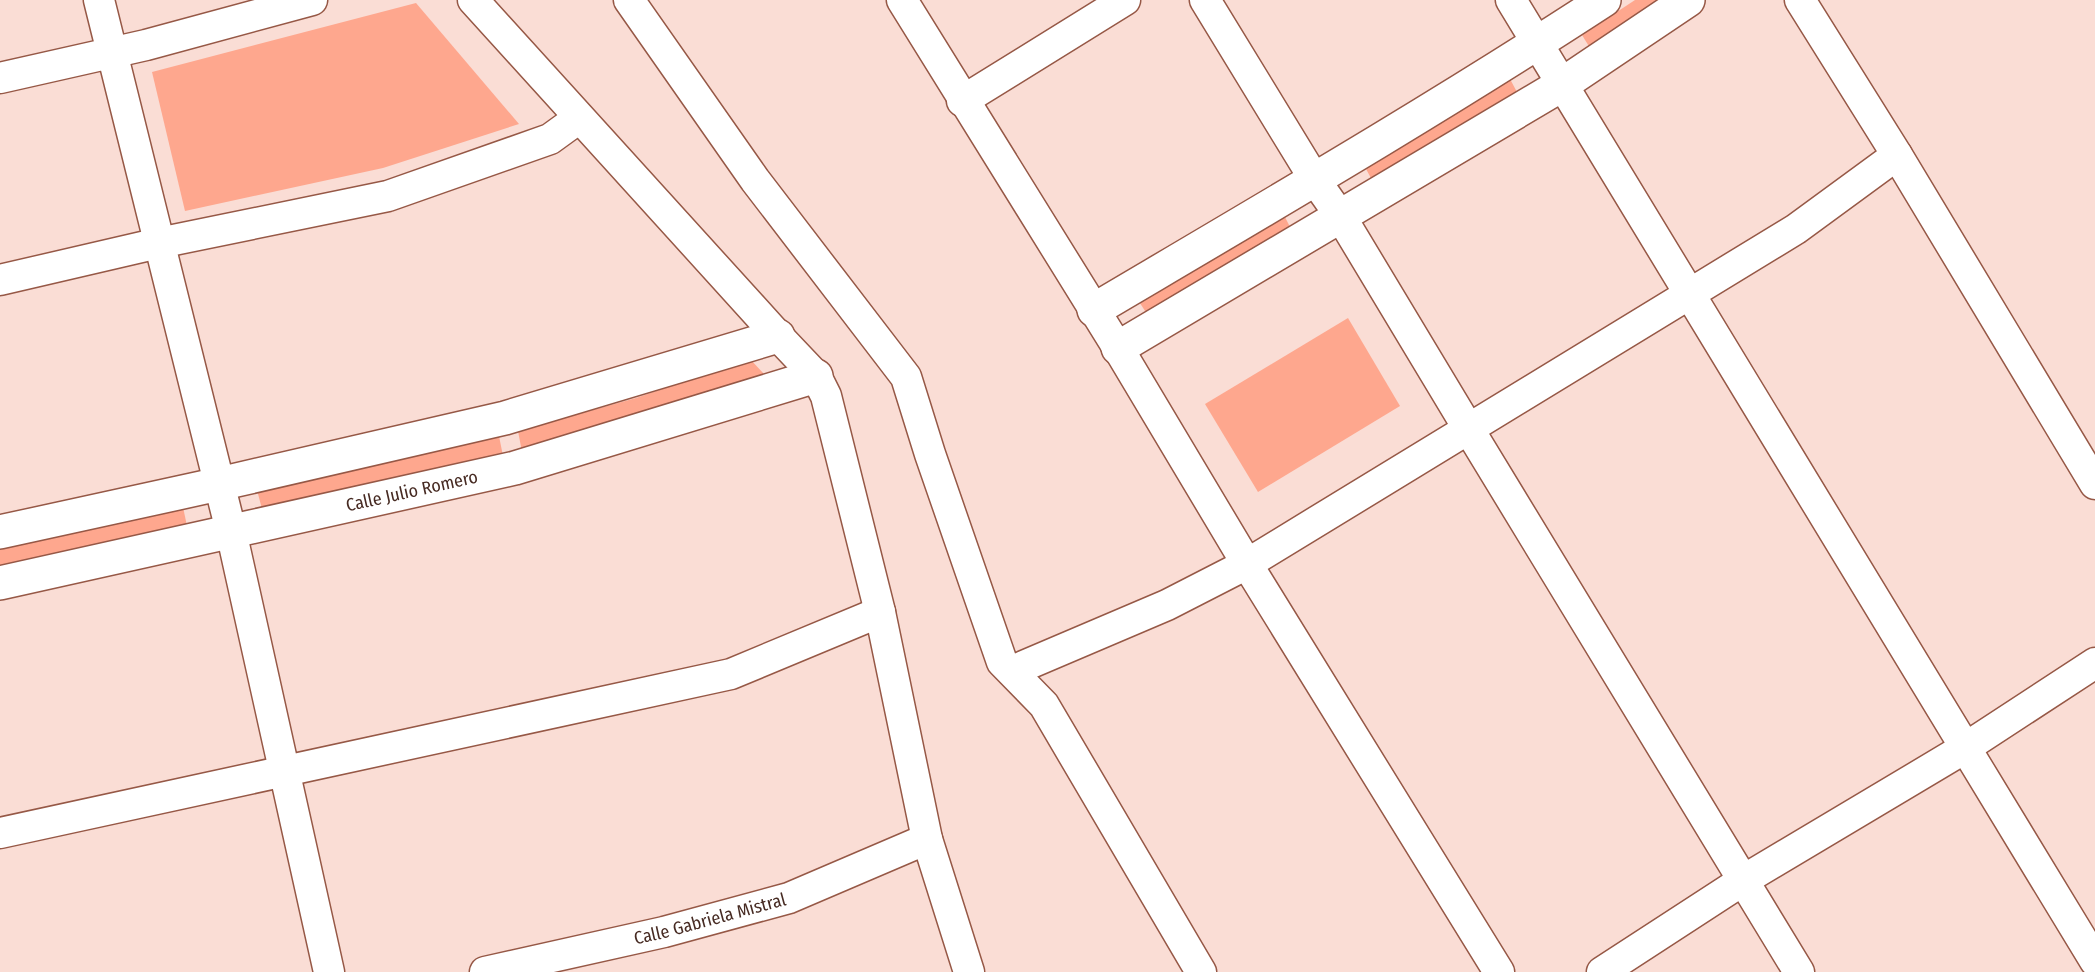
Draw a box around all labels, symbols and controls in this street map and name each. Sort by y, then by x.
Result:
street label: Calle Julio Romero [344,466,480,516]
street label: Calle Gabriela Mistral [632,888,789,949]

